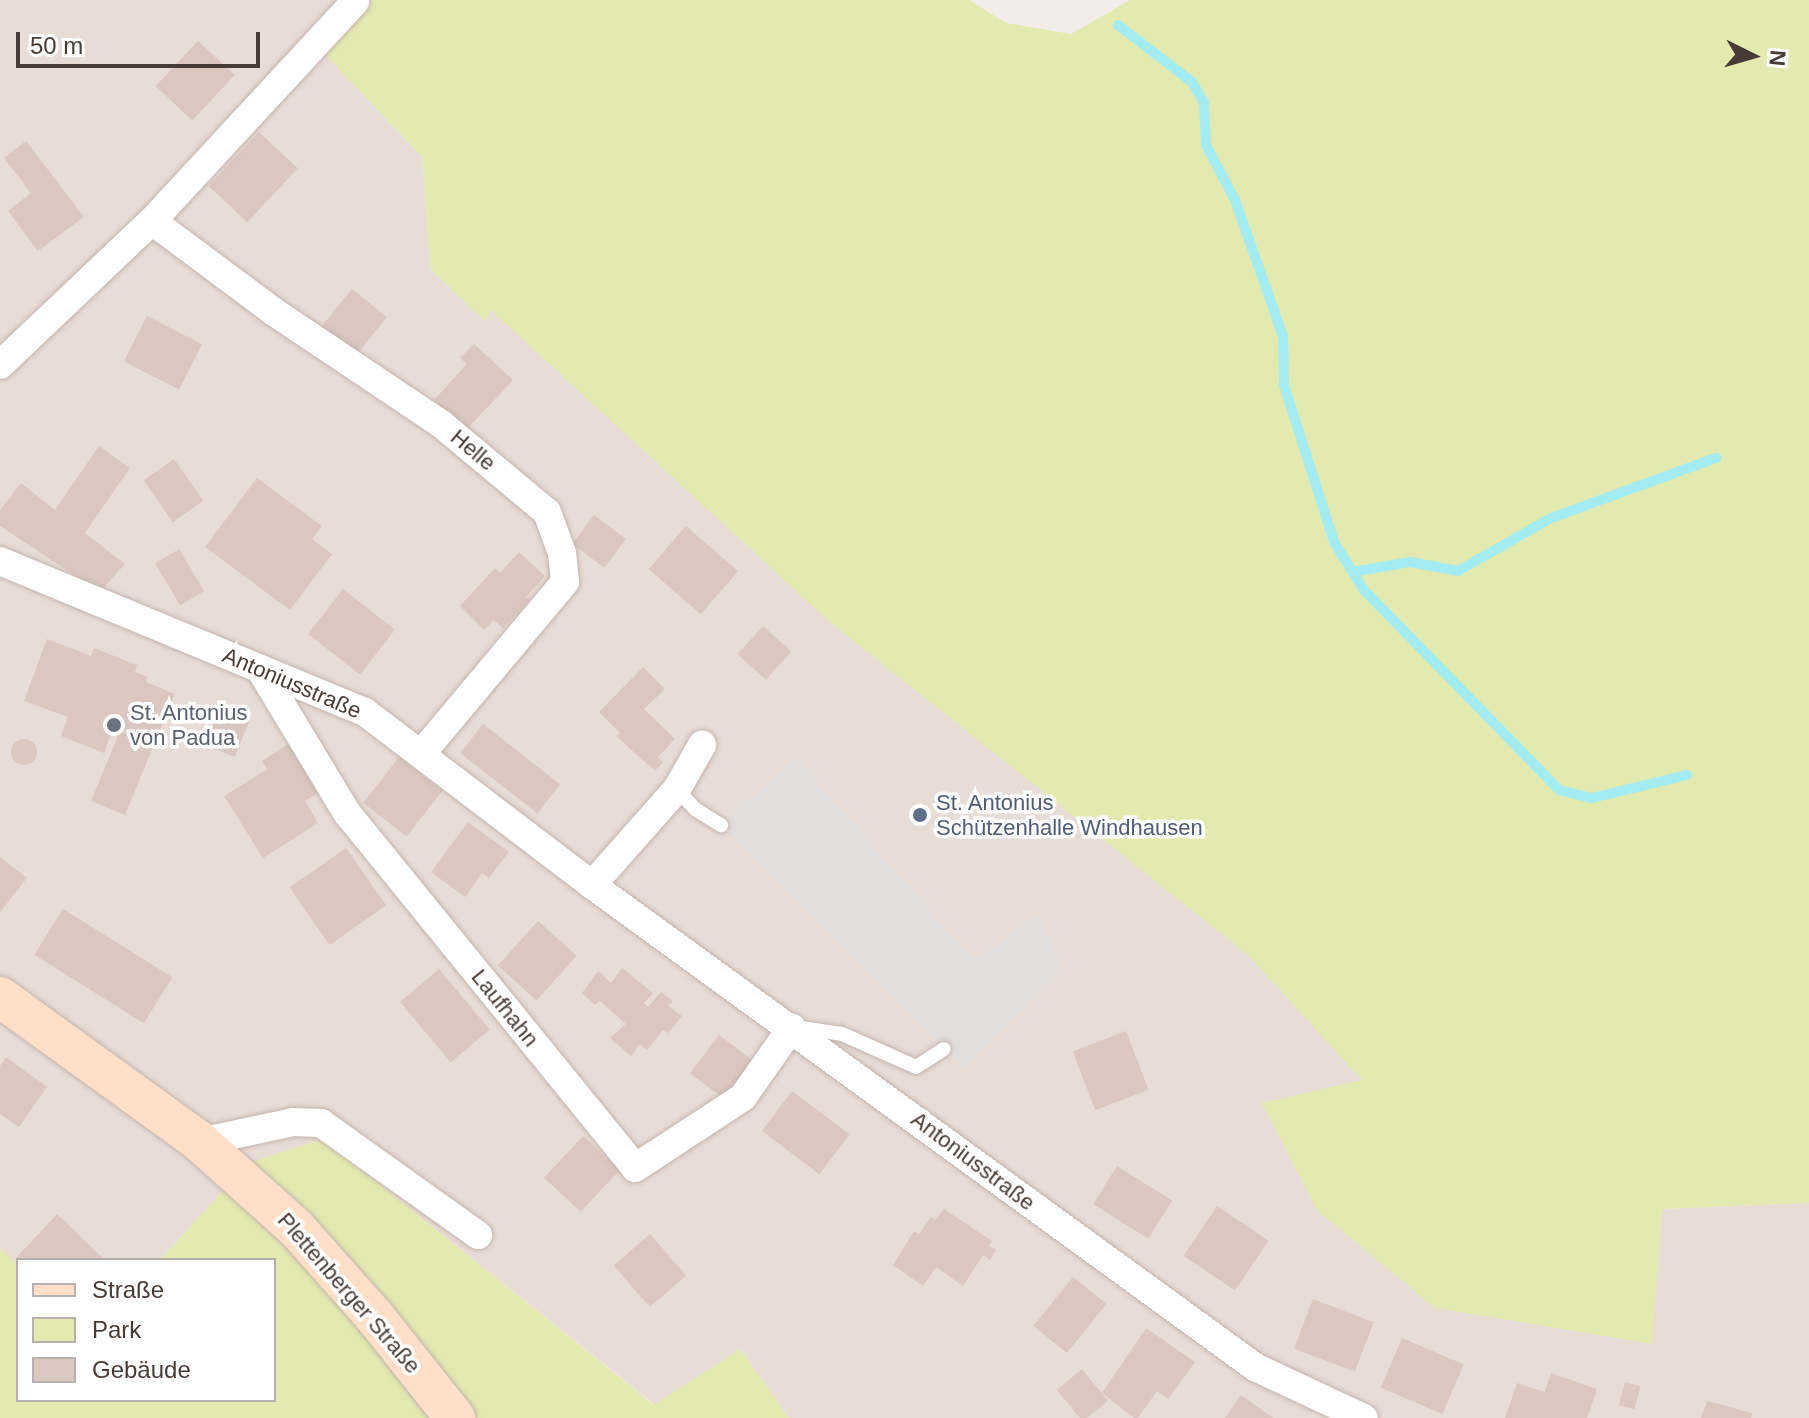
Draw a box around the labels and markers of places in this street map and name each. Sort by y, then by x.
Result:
place label: St. Antonius von Padua [130,699,249,750]
marker: St. Antonius von Padua [105,716,123,734]
place label: St. Antonius Schützenhalle Windhausen [936,789,1203,840]
marker: St. Antonius Schützenhalle Windhausen [911,806,929,824]

